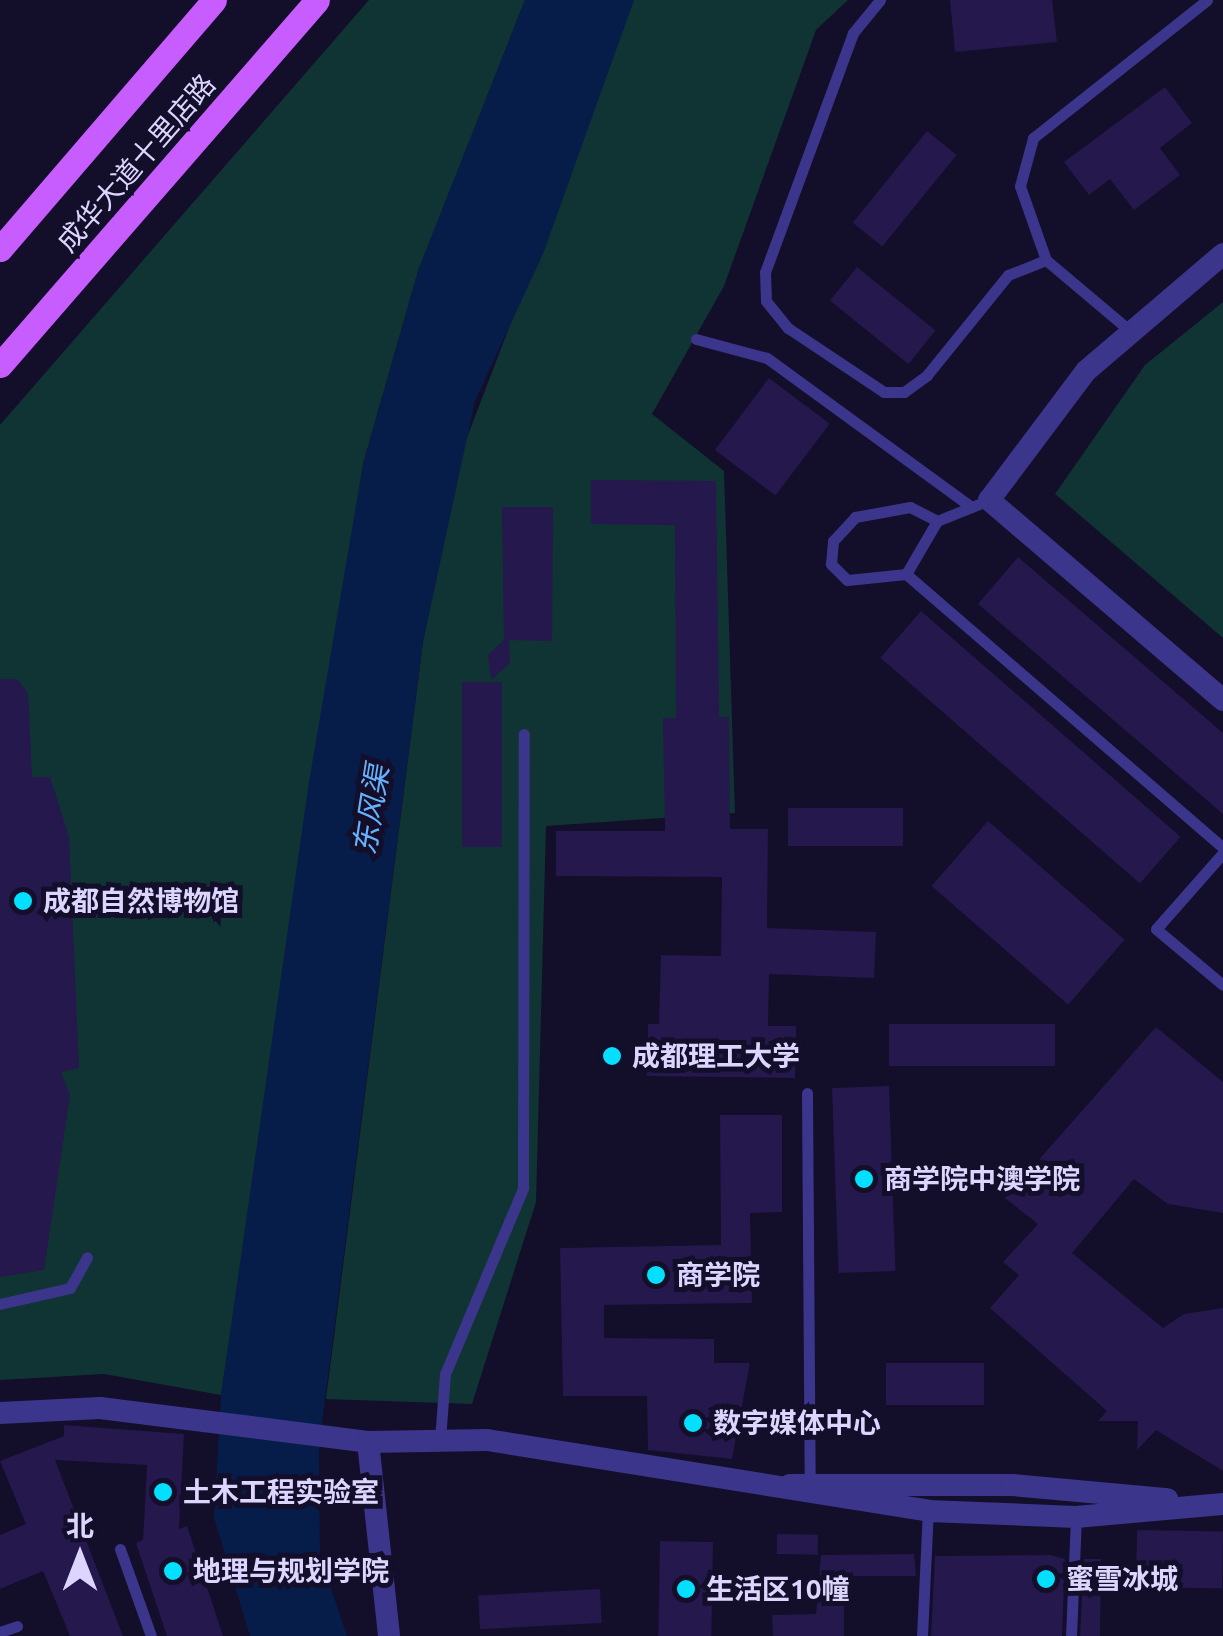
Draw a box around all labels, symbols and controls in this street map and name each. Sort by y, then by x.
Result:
street label: 成华大道十里店路 [50,67,222,259]
water label: 东风渠 [346,763,396,857]
place label: 成都自然博物馆 [43,884,239,918]
marker: 成都自然博物馆 [12,890,34,912]
place label: 成都理工大学 [632,1039,800,1073]
marker: 成都理工大学 [601,1045,623,1067]
place label: 商学院中澳学院 [884,1162,1080,1196]
marker: 商学院中澳学院 [853,1168,875,1190]
place label: 商学院 [676,1258,760,1292]
marker: 商学院 [645,1264,667,1286]
place label: 数字媒体中心 [713,1406,881,1440]
marker: 数字媒体中心 [682,1412,704,1434]
place label: 土木工程实验室 [183,1475,379,1509]
marker: 土木工程实验室 [152,1481,174,1503]
north arrow [30,1506,130,1606]
text: 北 [66,1510,94,1541]
place label: 地理与规划学院 [193,1554,389,1588]
marker: 地理与规划学院 [162,1560,184,1582]
place label: 蜜雪冰城 [1066,1562,1178,1596]
marker: 蜜雪冰城 [1035,1568,1057,1590]
place label: 生活区10幢 [706,1572,850,1606]
marker: 生活区10幢 [675,1578,697,1600]

